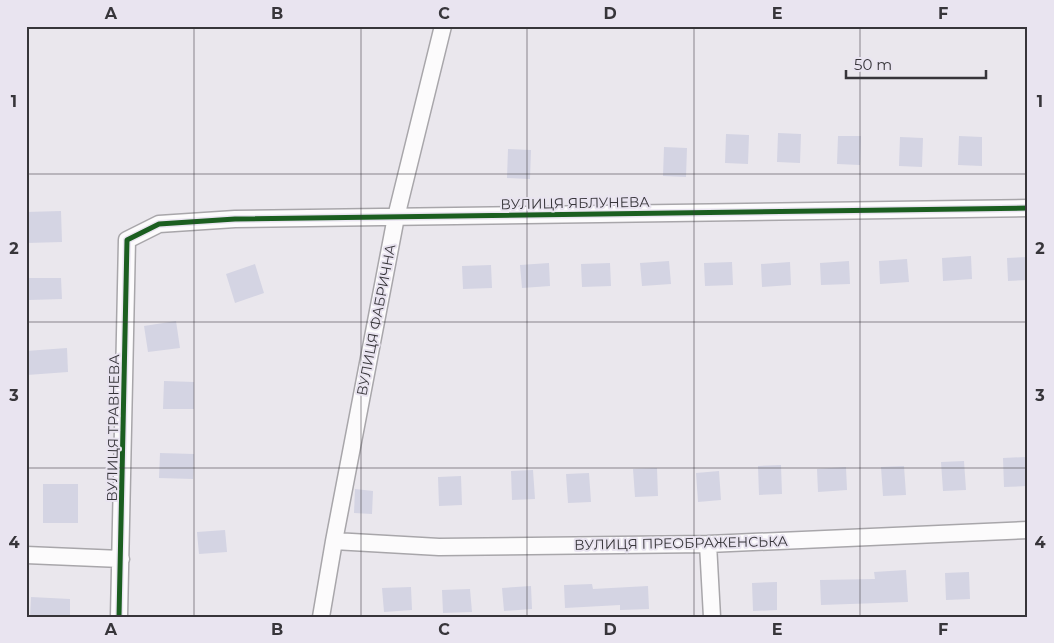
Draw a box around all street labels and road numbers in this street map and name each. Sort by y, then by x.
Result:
street label: ВУЛИЦЯ ЯБЛУНЕВА [500,193,650,213]
street label: ВУЛИЦЯ ФАБРИЧНА [352,242,400,397]
street label: ВУЛИЦЯ ТРАВНЕВА [103,353,123,502]
street label: ВУЛИЦЯ ПРЕОБРАЖЕНСЬКА [574,532,789,554]

